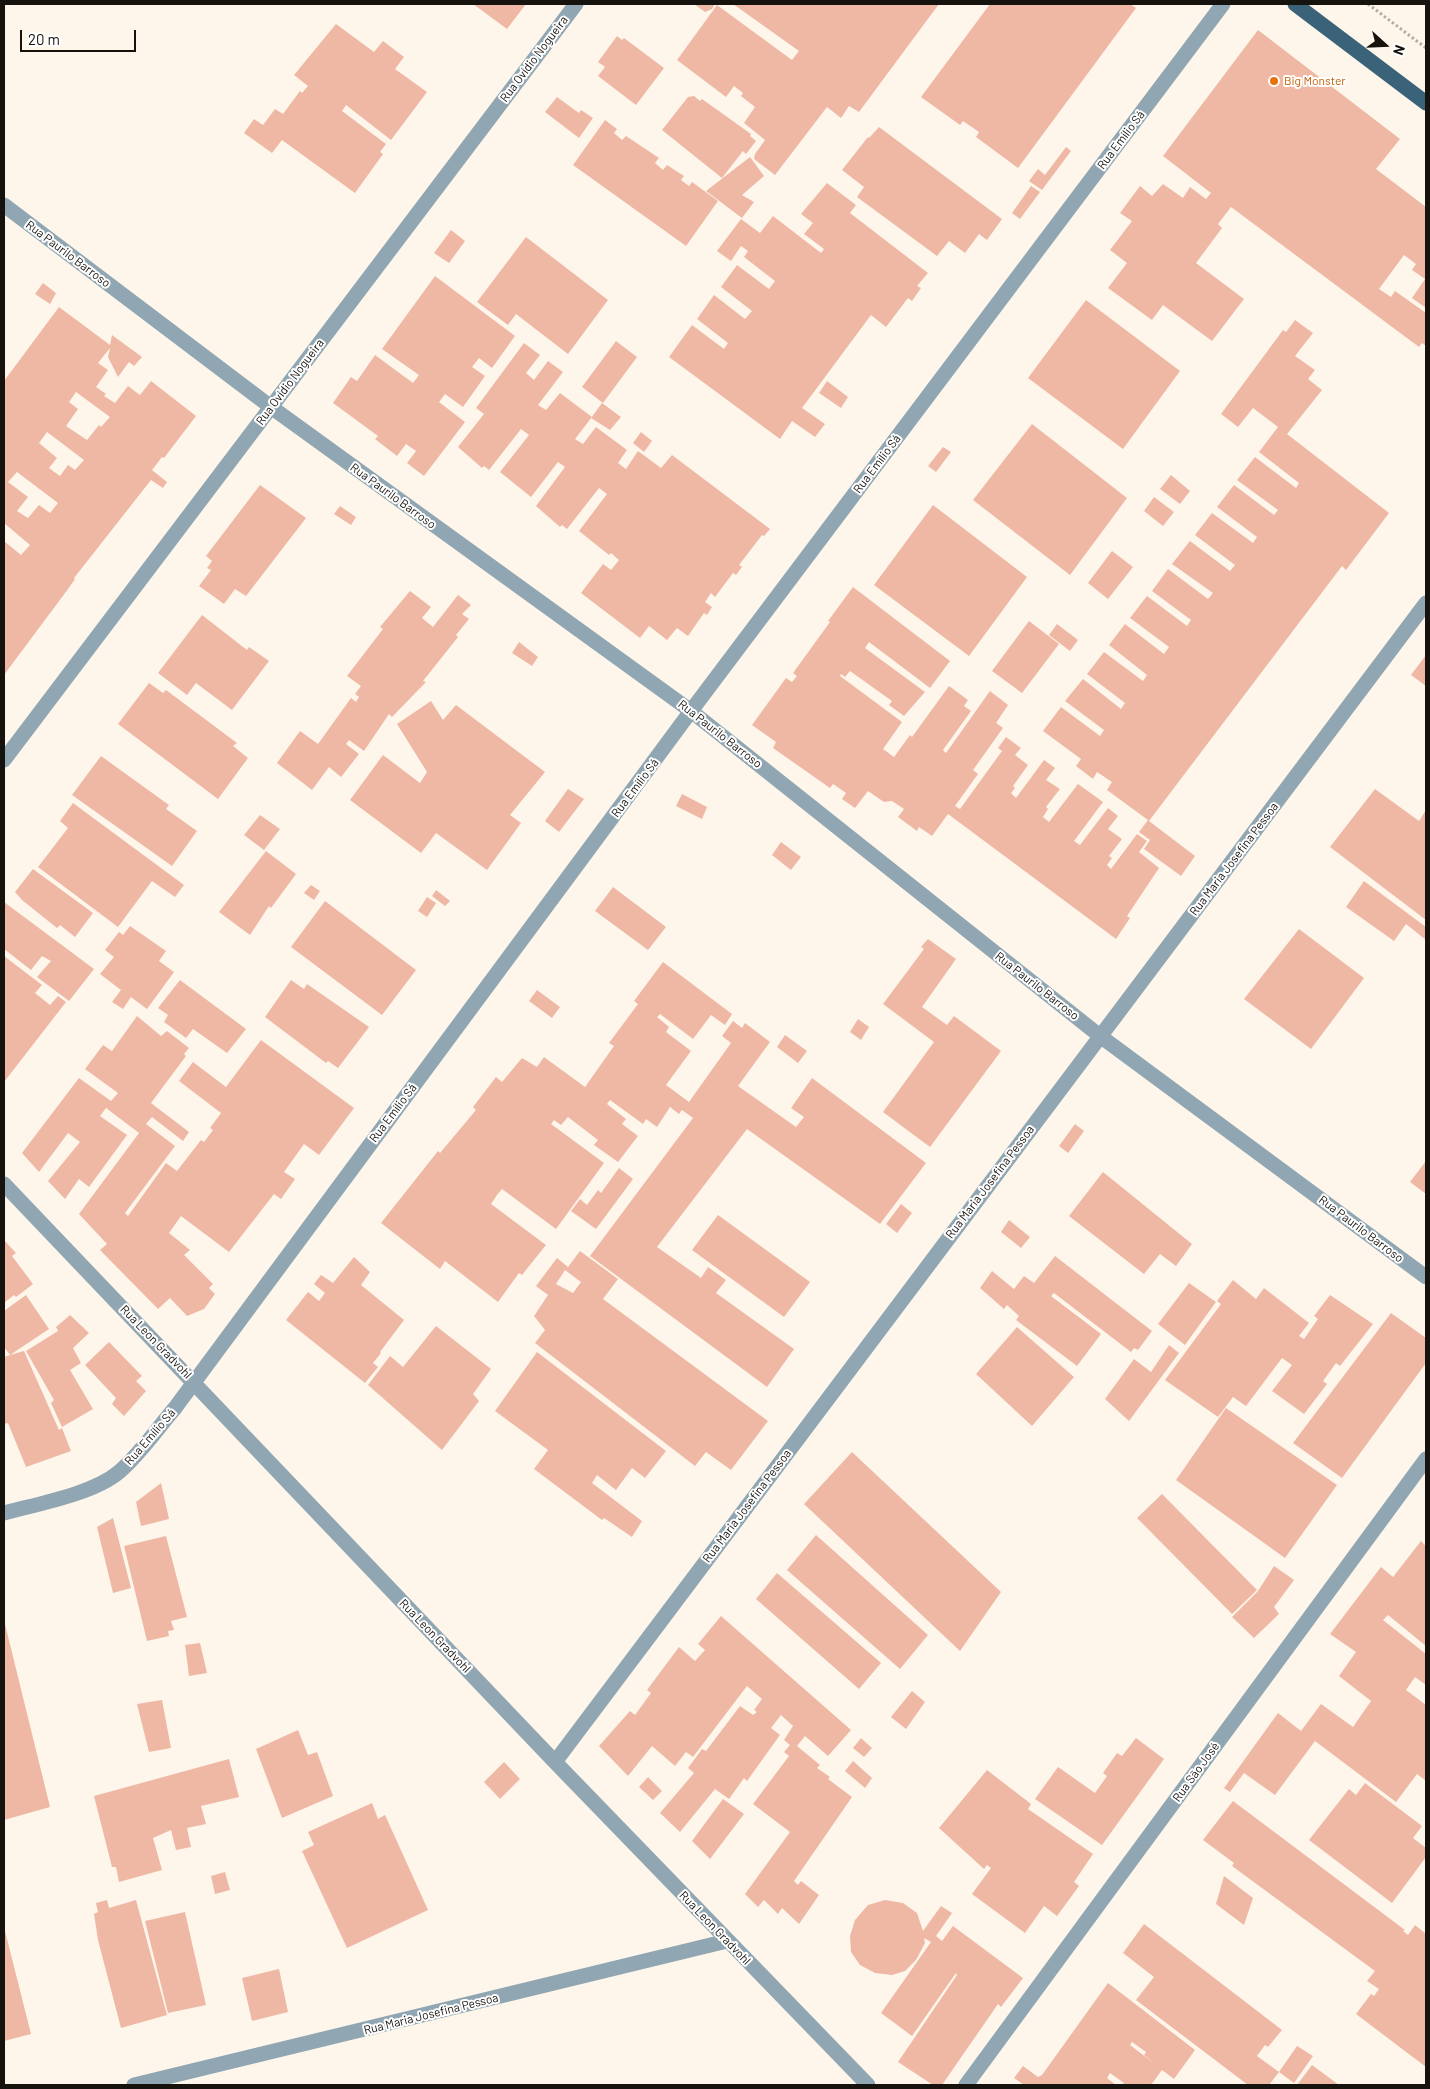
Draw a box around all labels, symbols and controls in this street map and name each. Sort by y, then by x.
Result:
street label: Rua Ovídio Nogueira [497,13,571,105]
scale bar [22,20,139,52]
north arrow [1360,20,1410,70]
text: 20 m [28,30,60,48]
text: N [1390,43,1409,58]
place label: Big Monster [1284,74,1346,88]
marker: Big Monster [1268,75,1280,87]
street label: Rua Emílio Sá [1094,108,1148,172]
street label: Rua Paurilo Barroso [23,218,113,290]
street label: Rua Ovídio Nogueira [253,336,327,428]
street label: Rua Emílio Sá [850,432,904,496]
street label: Rua Paurilo Barroso [347,460,439,532]
street label: Rua Paurilo Barroso [675,697,765,771]
street label: Rua Emílio Sá [608,756,662,820]
street label: Rua Maria Josefina Pessoa [1187,799,1281,919]
street label: Rua Paurilo Barroso [992,949,1082,1023]
street label: Rua Emílio Sá [366,1081,420,1145]
street label: Rua Maria Josefina Pessoa [943,1122,1037,1242]
street label: Rua Paurilo Barroso [1316,1193,1406,1265]
street label: Rua Leon Gradvohl [117,1302,195,1382]
street label: Rua Emílio Sá [122,1406,178,1468]
street label: Rua Maria Josefina Pessoa [700,1446,794,1566]
street label: Rua Leon Gradvohl [396,1596,474,1676]
street label: Rua São José [1170,1739,1222,1805]
street label: Rua Leon Gradvohl [676,1888,754,1968]
street label: Rua Maria Josefina Pessoa [362,1990,500,2038]

